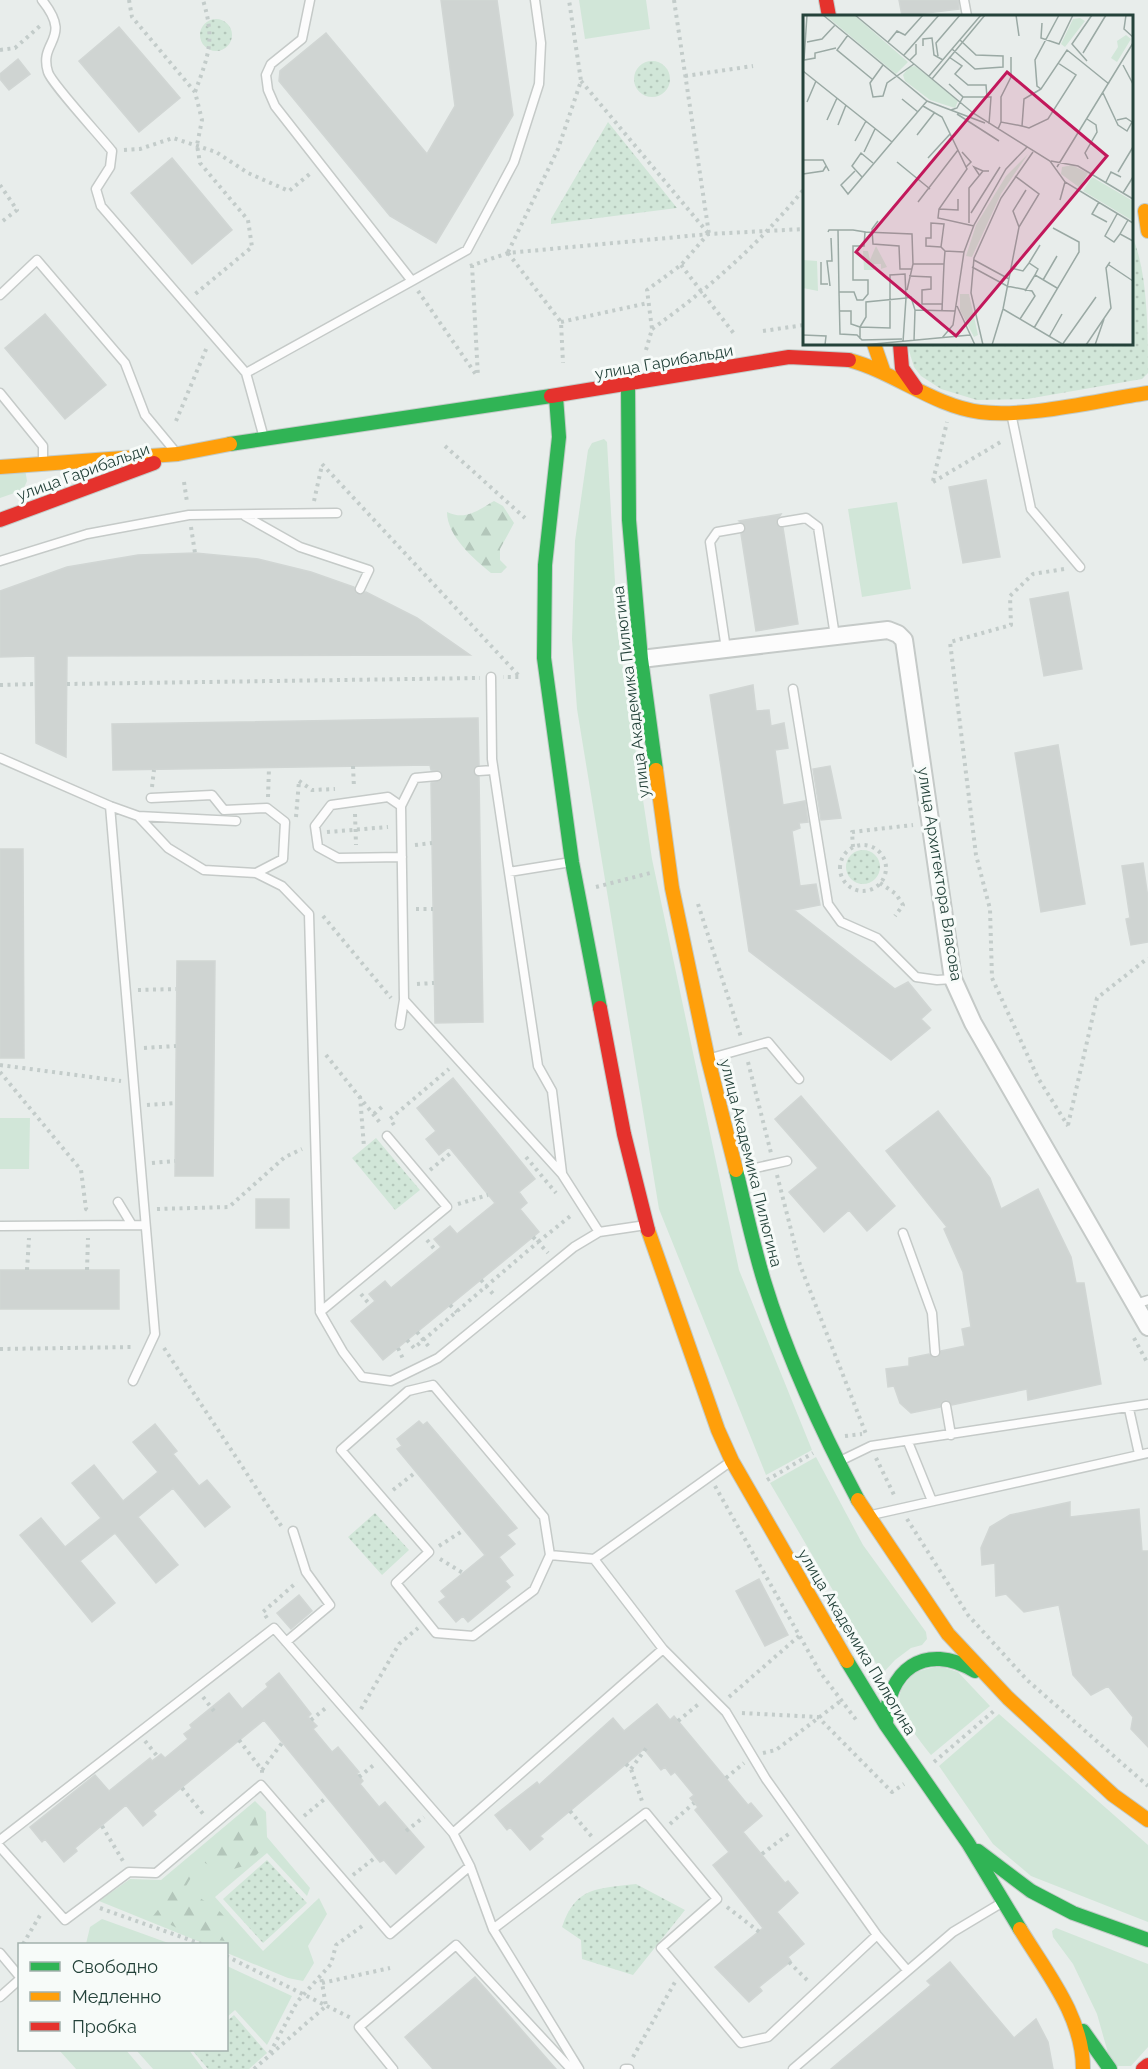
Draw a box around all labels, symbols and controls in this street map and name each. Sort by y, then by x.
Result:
inset map [803,15,1133,345]
street label: улица Гарибальди [593,341,735,383]
street label: улица Гарибальди [14,439,152,505]
street label: улица Академика Пилюгина [609,585,653,799]
street label: улица Архитектора Власова [914,766,966,982]
street label: улица Академика Пилюгина [716,1057,786,1269]
street label: улица Академика Пилюгина [794,1546,920,1738]
legend [18,1943,228,2051]
text: Свободно [72,1956,158,1977]
text: Медленно [72,1986,161,2007]
text: Пробка [72,2016,137,2037]

